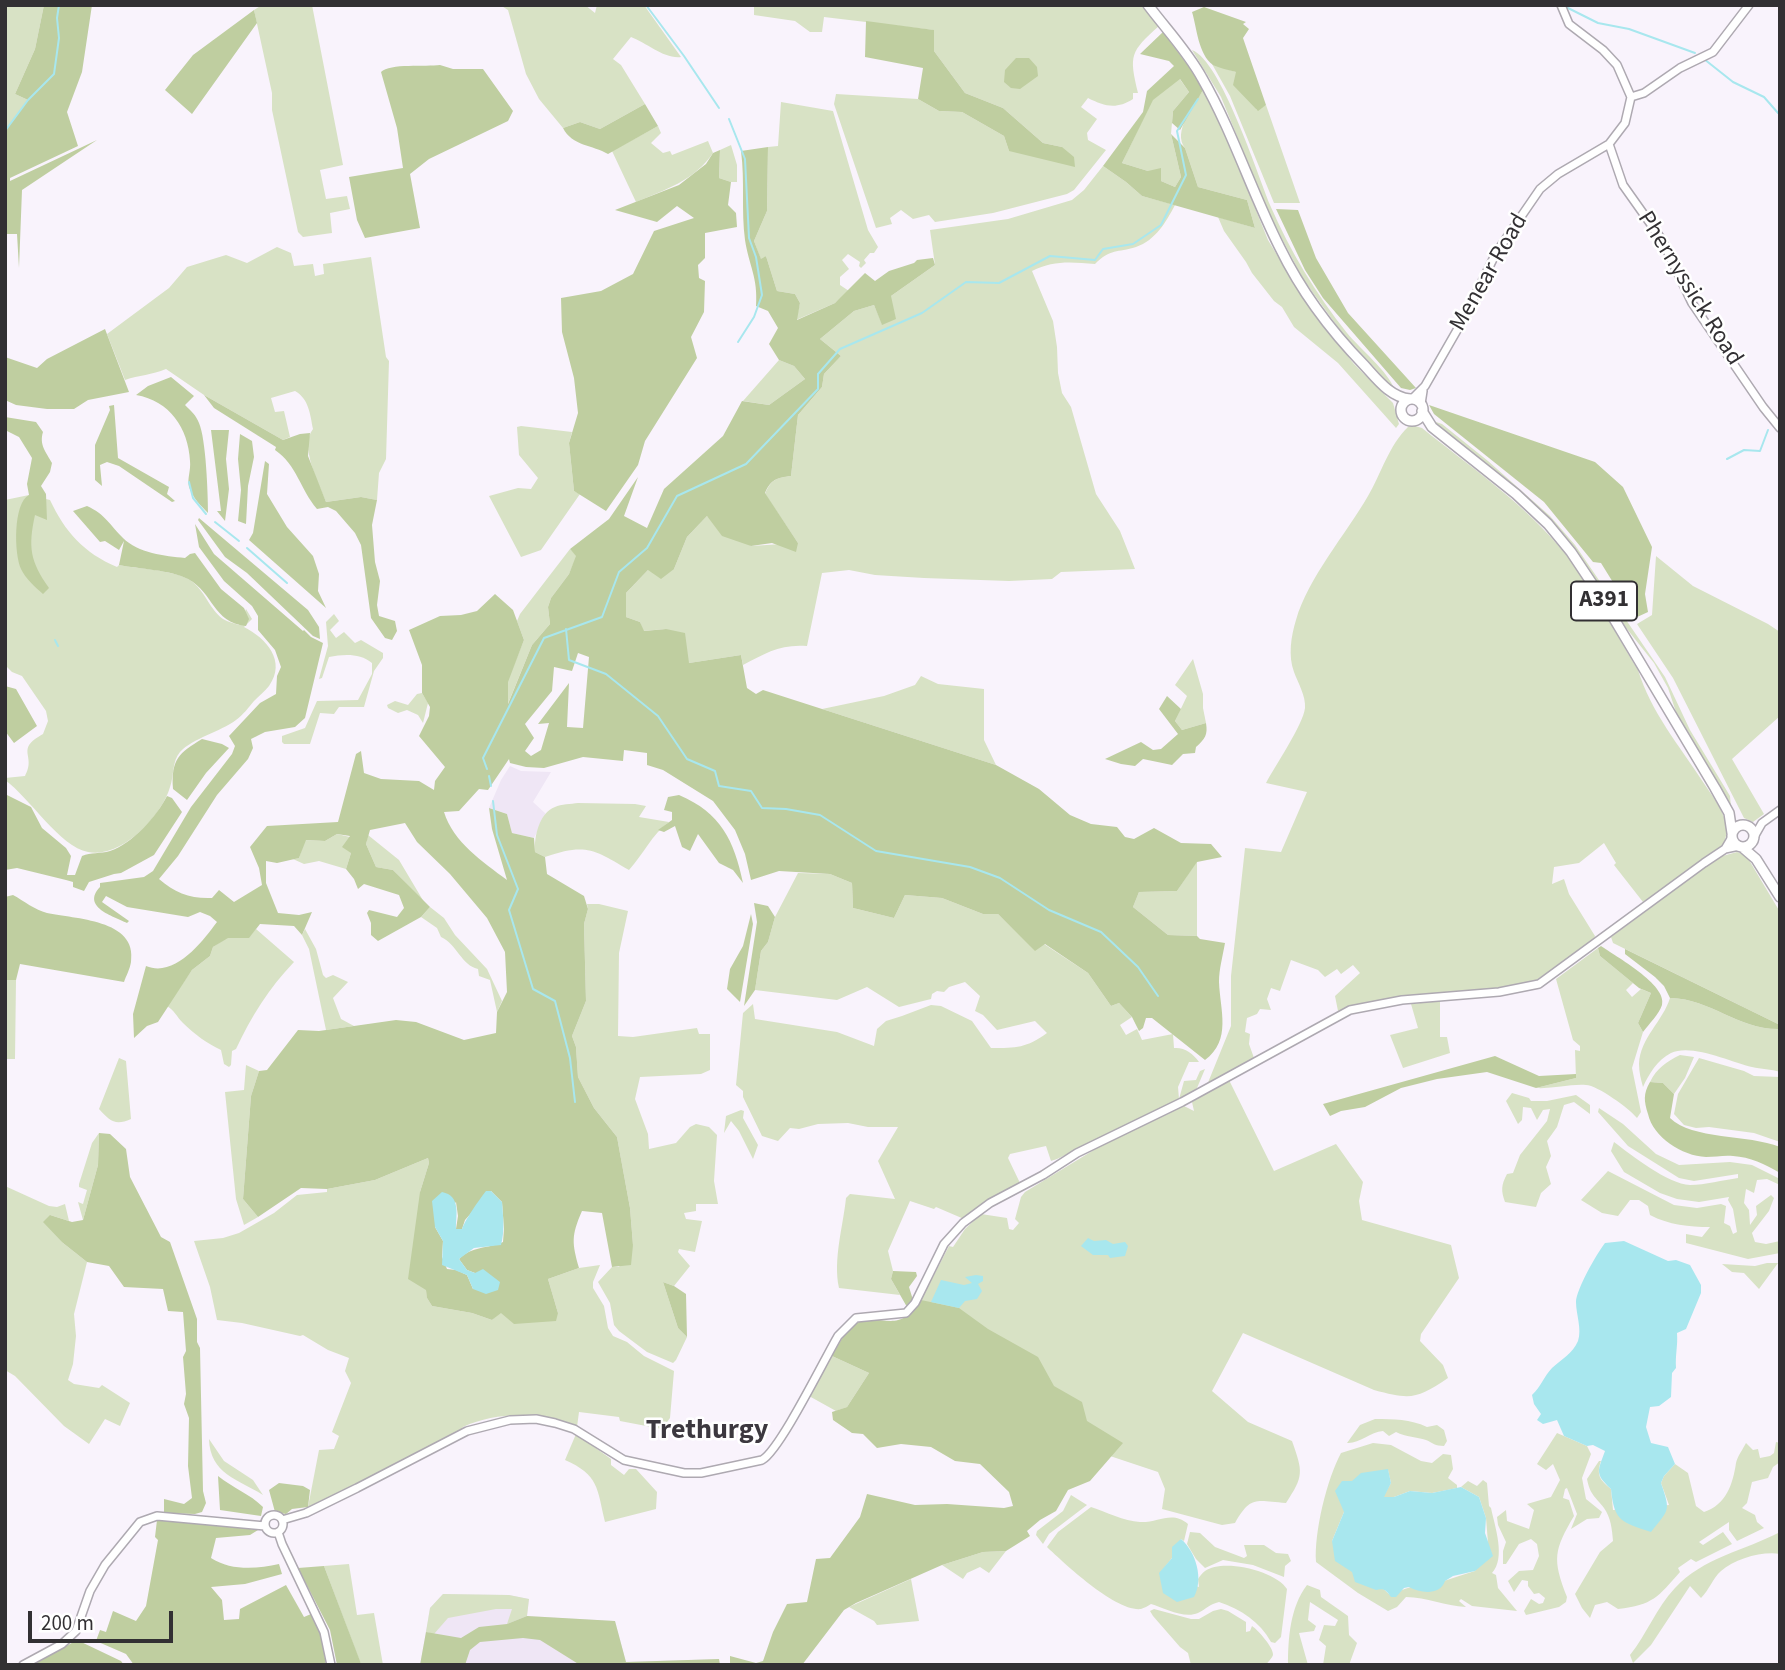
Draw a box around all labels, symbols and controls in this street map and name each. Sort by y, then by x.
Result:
street label: Phernyssick Road [1630,207,1748,371]
street label: Menear Road [1445,209,1535,337]
road number: A391 [1571,582,1637,621]
district label: Trethurgy [646,1415,768,1449]
scale bar [32,1596,177,1640]
text: 200 m [41,1608,94,1638]

